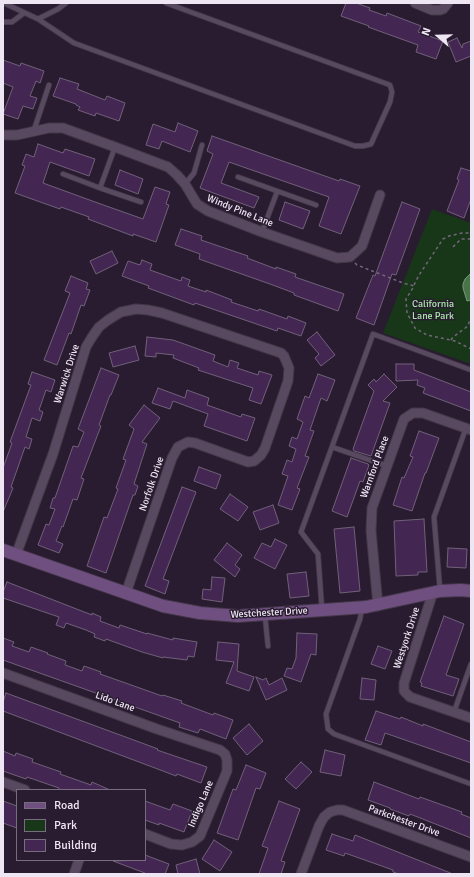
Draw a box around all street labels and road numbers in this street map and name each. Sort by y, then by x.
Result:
street label: Windy Pine Lane [205,192,275,230]
street label: Warwick Drive [52,343,82,405]
street label: Warnford Place [358,434,392,500]
street label: Norfolk Drive [137,455,167,513]
street label: Westchester Drive [230,605,308,621]
street label: Westyork Drive [391,606,423,670]
street label: Lido Lane [94,689,136,715]
street label: Indigo Lane [186,779,216,829]
street label: Parkchester Drive [367,802,441,840]

